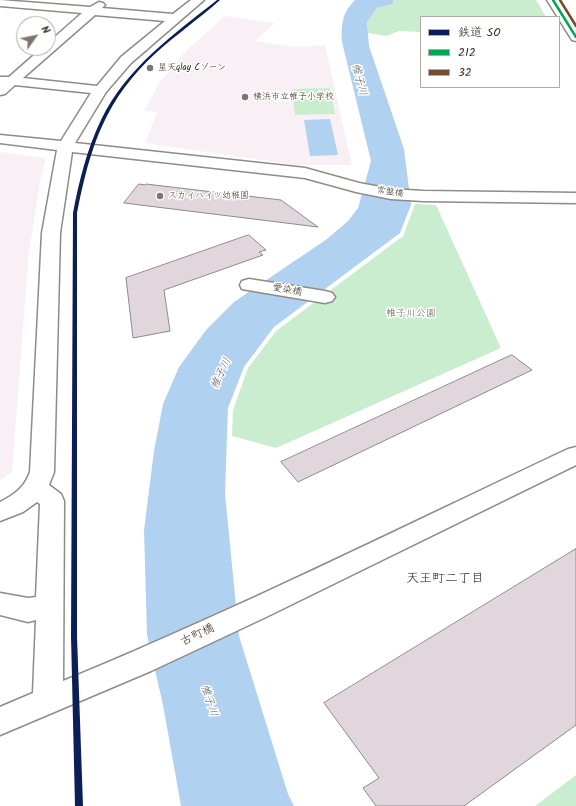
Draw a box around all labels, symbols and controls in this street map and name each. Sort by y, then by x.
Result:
north arrow [16,16,56,56]
legend [420,16,560,88]
text: N [36,22,55,38]
text: 鉄道 SO [458,23,501,42]
text: 212 [458,43,476,62]
water label: 帷子川 [347,62,369,98]
marker: 星天qlay Cゾーン [145,63,155,73]
place label: 星天qlay Cゾーン [158,63,226,73]
text: 32 [458,63,472,82]
marker: 横浜市立帷子小学校 [240,92,250,102]
place label: 横浜市立帷子小学校 [253,92,334,102]
street label: 常盤橋 [376,186,404,200]
marker: スカイハイツ幼稚園 [155,191,165,201]
place label: スカイハイツ幼稚園 [168,191,249,201]
street label: 愛染橋 [271,282,303,300]
park label: 帷子川公園 [386,308,436,320]
water label: 帷子川 [209,356,235,392]
district label: 天王町二丁目 [406,572,484,588]
street label: 古町橋 [179,622,217,650]
water label: 帷子川 [197,683,219,719]

